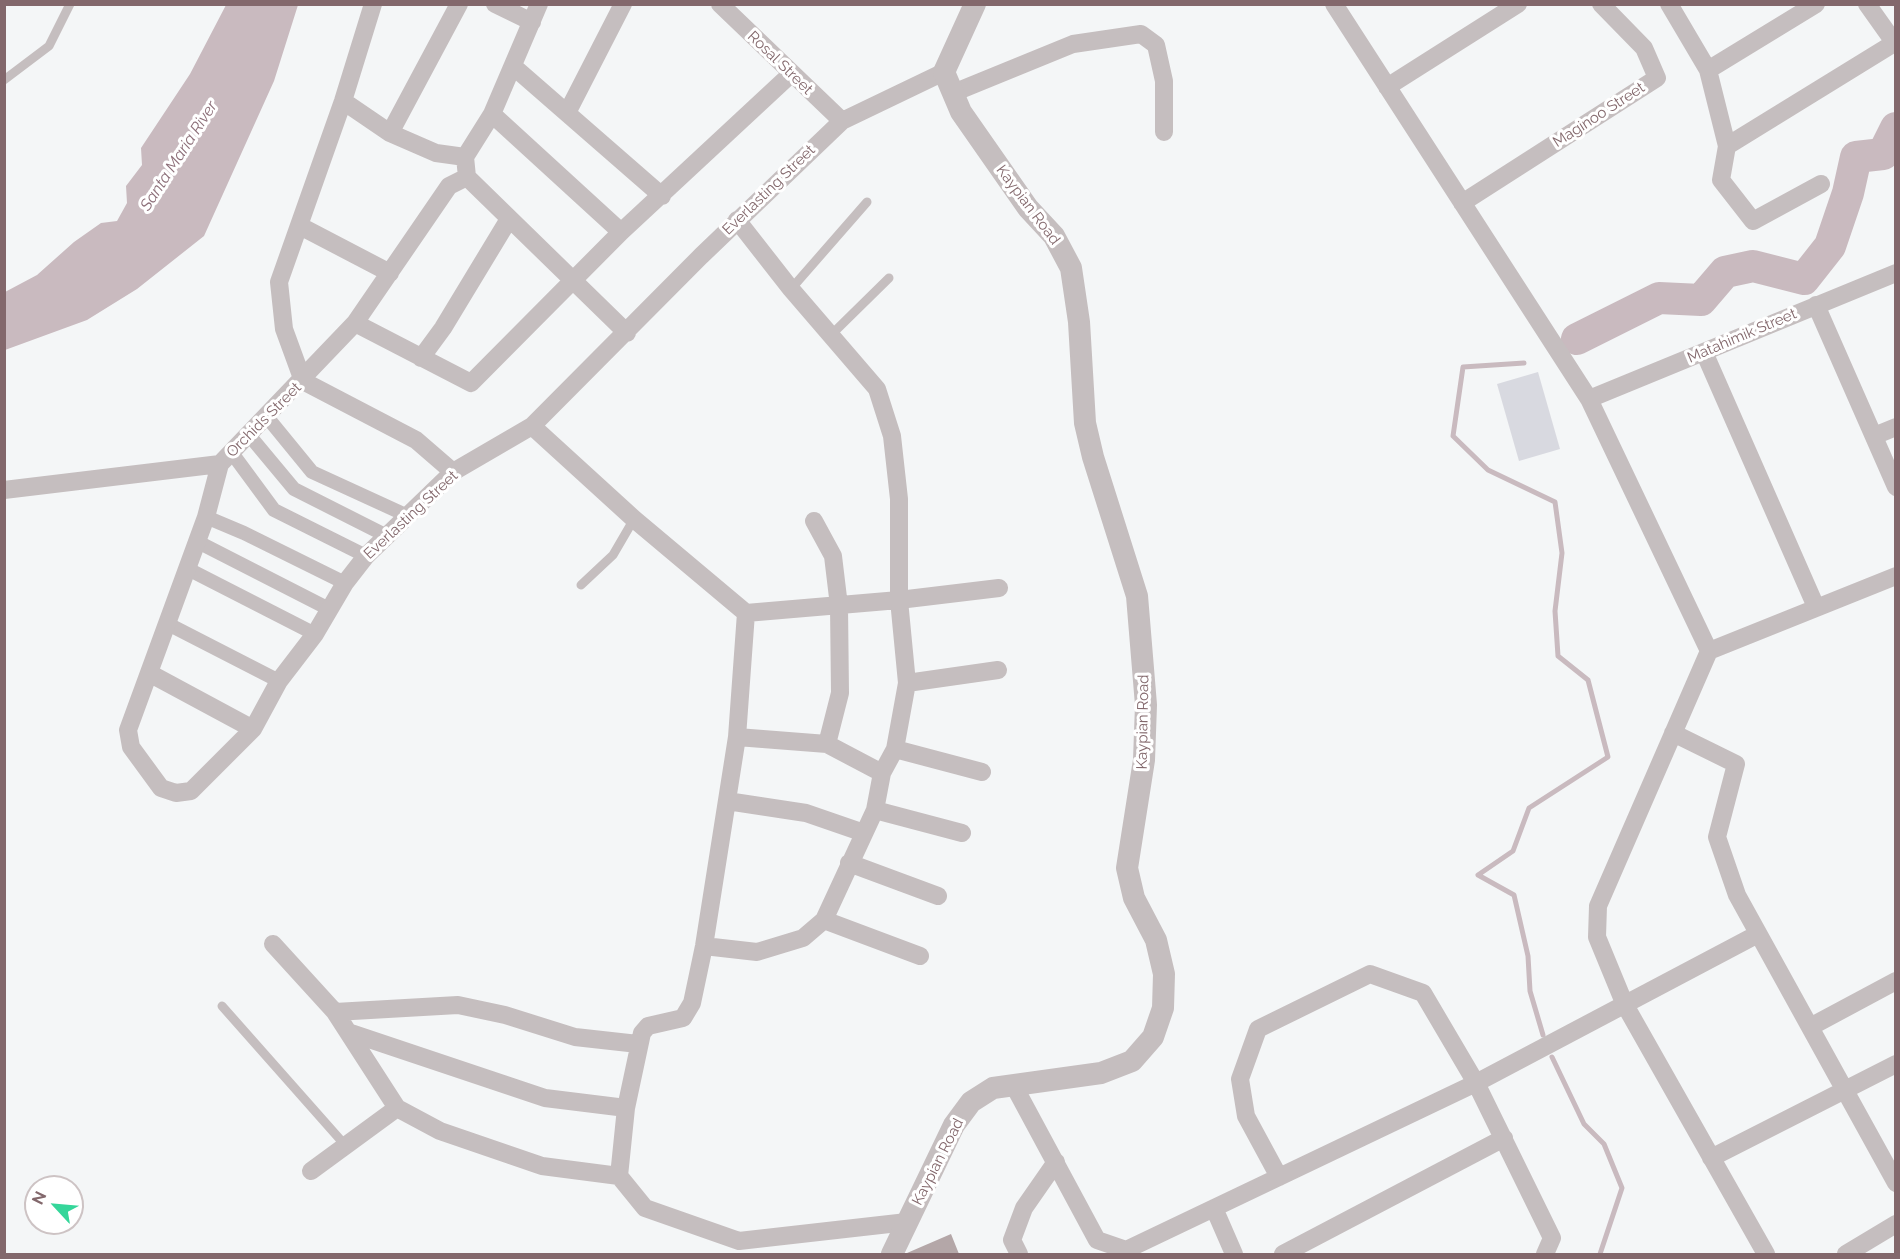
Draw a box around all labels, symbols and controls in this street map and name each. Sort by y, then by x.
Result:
street label: Rosal Street [744,28,816,98]
street label: Maginoo Street [1550,79,1648,151]
water label: Santa Maria River [136,98,222,214]
street label: Everlasting Street [719,141,819,239]
street label: Kaypian Road [992,162,1064,248]
street label: Matahimik Street [1685,305,1799,367]
street label: Orchids Street [223,379,305,461]
street label: Everlasting Street [360,467,462,563]
street label: Kaypian Road [1133,674,1153,770]
street label: Kaypian Road [908,1116,968,1208]
north arrow [24,1175,84,1235]
text: N [28,1188,50,1207]

